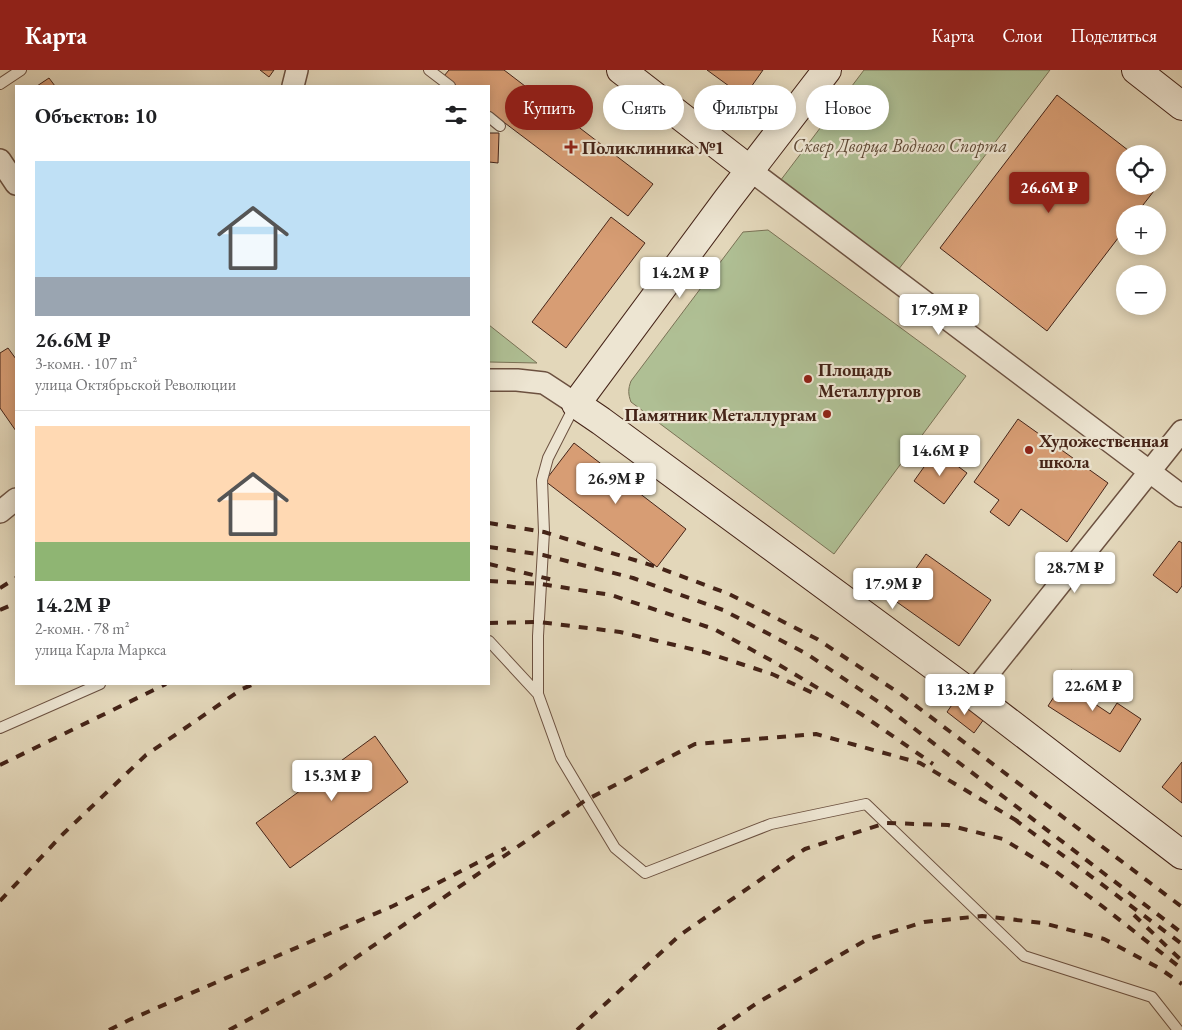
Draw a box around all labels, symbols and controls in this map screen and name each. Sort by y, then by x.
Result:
text: Карта [25,20,87,51]
text: Карта [932,24,975,47]
text: Слои [1003,24,1042,47]
text: Поделиться [1070,24,1157,47]
chip: Купить [505,85,593,130]
chip: Снять [603,85,684,130]
chip: Фильтры [694,85,796,130]
chip: Новое [806,85,889,130]
icon: filters [442,101,470,129]
text: Объектов: 10 [35,102,157,129]
park label: Сквер Дворца Водного Спорта [793,134,1007,158]
place label: Поликлиника №1 [582,136,724,159]
marker: Поликлиника №1 [564,140,578,154]
map controls [1116,145,1166,315]
button: locate [1116,145,1166,195]
pin: 26.6M ₽ [1003,172,1095,214]
text: 26.6M ₽ [1020,177,1078,198]
icon: home [208,193,298,283]
button: + [1116,205,1166,255]
pin: 14.2M ₽ [634,256,726,299]
text: 14.2M ₽ [651,262,709,283]
button: − [1116,265,1166,315]
pin: 17.9M ₽ [893,294,985,336]
text: 17.9M ₽ [910,299,968,320]
text: 26.6M ₽ [35,326,111,353]
text: 3-комн. · 107 m² [35,353,137,374]
place label: Площадь Металлургов [818,358,921,402]
marker: Площадь Металлургов [802,373,814,385]
text: улица Октябрьской Революции [35,374,236,395]
place label: Памятник Металлургам [625,403,817,426]
marker: Памятник Металлургам [821,408,833,420]
place label: Художественная школа [1038,429,1169,473]
pin: 14.6M ₽ [894,434,986,477]
text: 14.6M ₽ [911,440,969,461]
marker: Художественная школа [1023,444,1035,456]
icon: home [208,459,298,549]
pin: 26.9M ₽ [570,462,662,505]
text: 26.9M ₽ [587,468,645,489]
pin: 28.7M ₽ [1029,552,1121,594]
text: 28.7M ₽ [1046,557,1104,578]
pin: 17.9M ₽ [847,568,939,610]
text: 17.9M ₽ [864,573,922,594]
text: 14.2M ₽ [35,591,111,618]
text: 2-комн. · 78 m² [35,618,130,639]
text: улица Карла Маркса [35,639,166,660]
pin: 22.6M ₽ [1047,670,1139,712]
pin: 13.2M ₽ [919,674,1011,716]
text: 22.6M ₽ [1064,675,1122,696]
text: 13.2M ₽ [936,679,994,700]
pin: 15.3M ₽ [286,760,378,802]
text: 15.3M ₽ [303,765,361,786]

